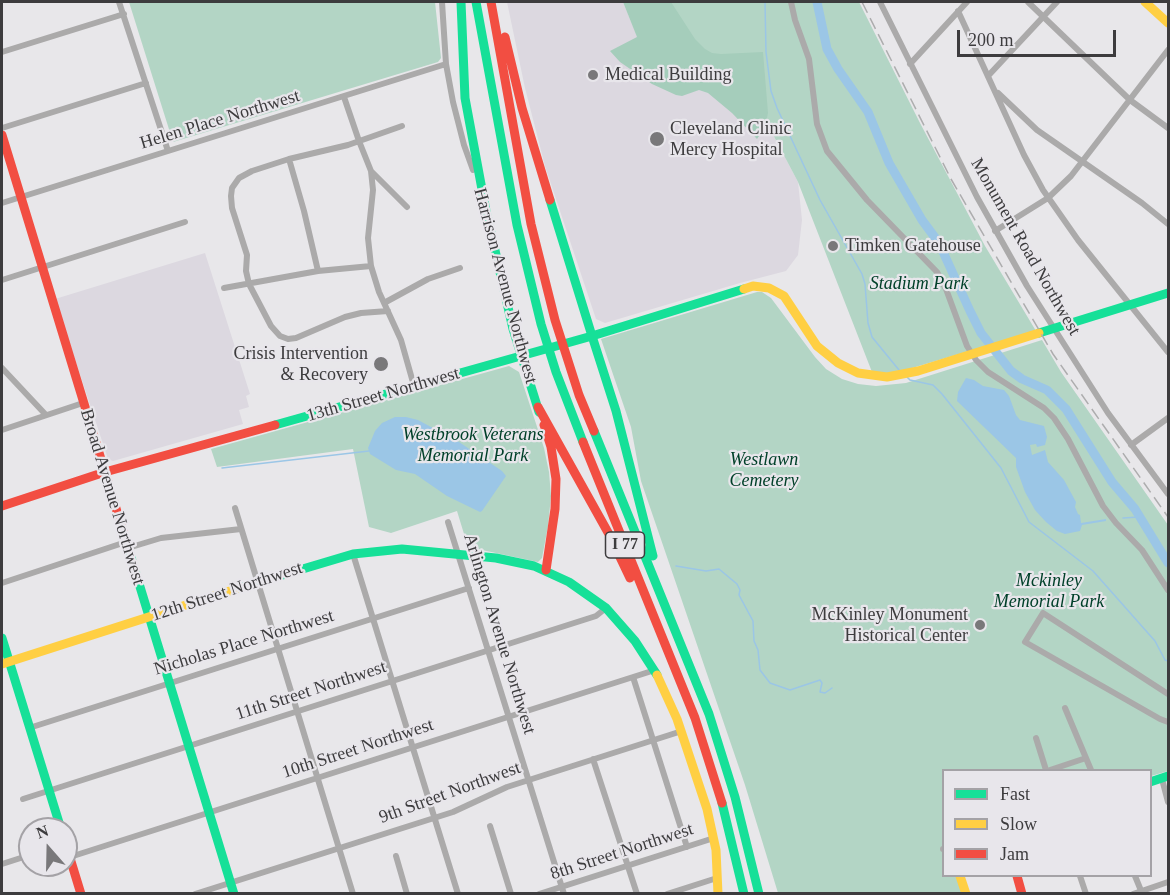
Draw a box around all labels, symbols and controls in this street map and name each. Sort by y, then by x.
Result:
scale bar [960,18,1119,56]
text: 200 m [968,30,1014,50]
place label: Medical Building [605,64,731,86]
marker: Medical Building [586,68,600,82]
street label: Helen Place Northwest [137,85,303,155]
place label: Cleveland Clinic Mercy Hospital [670,118,791,160]
marker: Cleveland Clinic Mercy Hospital [648,130,666,148]
street label: Monument Road Northwest [965,155,1085,339]
street label: Harrison Avenue Northwest [468,186,542,386]
place label: Timken Gatehouse [845,235,981,257]
marker: Timken Gatehouse [826,239,840,253]
park label: Stadium Park [870,273,968,295]
place label: Crisis Intervention & Recovery [234,343,368,386]
marker: Crisis Intervention & Recovery [372,355,390,373]
street label: 13th Street Northwest [304,363,462,427]
street label: Broad Avenue Northwest [75,407,149,587]
park label: Westbrook Veterans Memorial Park [402,424,544,466]
park label: Westlawn Cemetery [730,449,798,492]
street label: Arlington Avenue Northwest [458,531,540,737]
road number: I 77 [606,532,644,558]
street label: 12th Street Northwest [149,557,305,627]
park label: Mckinley Memorial Park [994,570,1104,612]
place label: McKinley Monument Historical Center [812,604,968,646]
street label: Nicholas Place Northwest [151,605,337,681]
marker: McKinley Monument Historical Center [973,618,987,632]
street label: 11th Street Northwest [233,656,389,726]
street label: 10th Street Northwest [280,714,436,784]
street label: 9th Street Northwest [376,757,524,829]
legend [942,769,1152,877]
text: Fast [1000,784,1030,804]
text: Slow [1000,814,1037,834]
north arrow [18,817,78,877]
street label: 8th Street Northwest [548,819,696,885]
text: N [34,822,51,841]
text: Jam [1000,844,1029,864]

